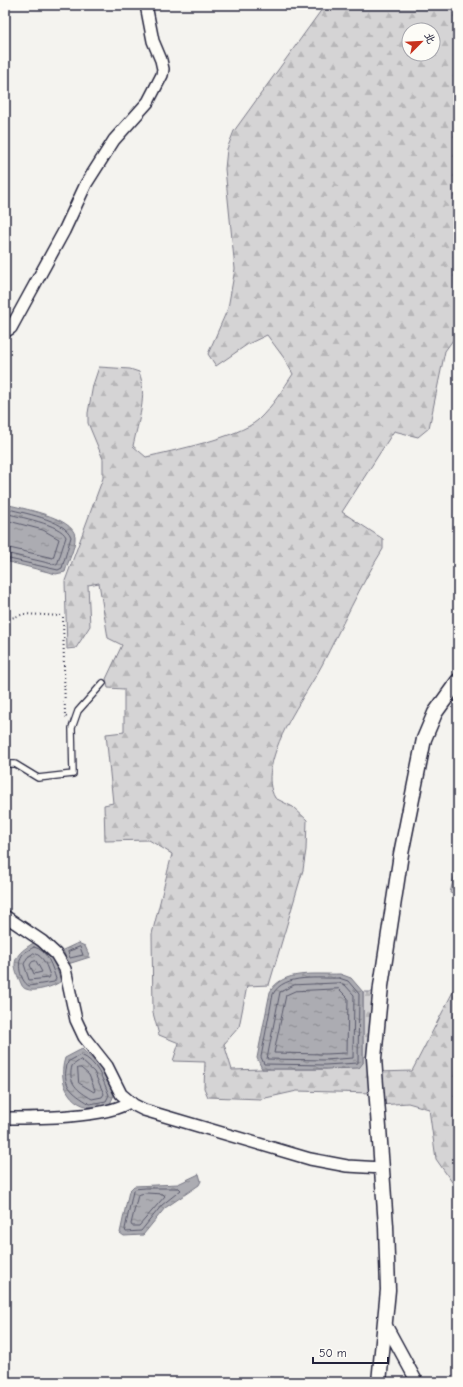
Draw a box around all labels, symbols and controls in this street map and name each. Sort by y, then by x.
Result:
north arrow [401,22,441,62]
text: 北 [422,30,438,46]
scale bar [313,1339,388,1365]
text: 50 m [319,1346,347,1360]

